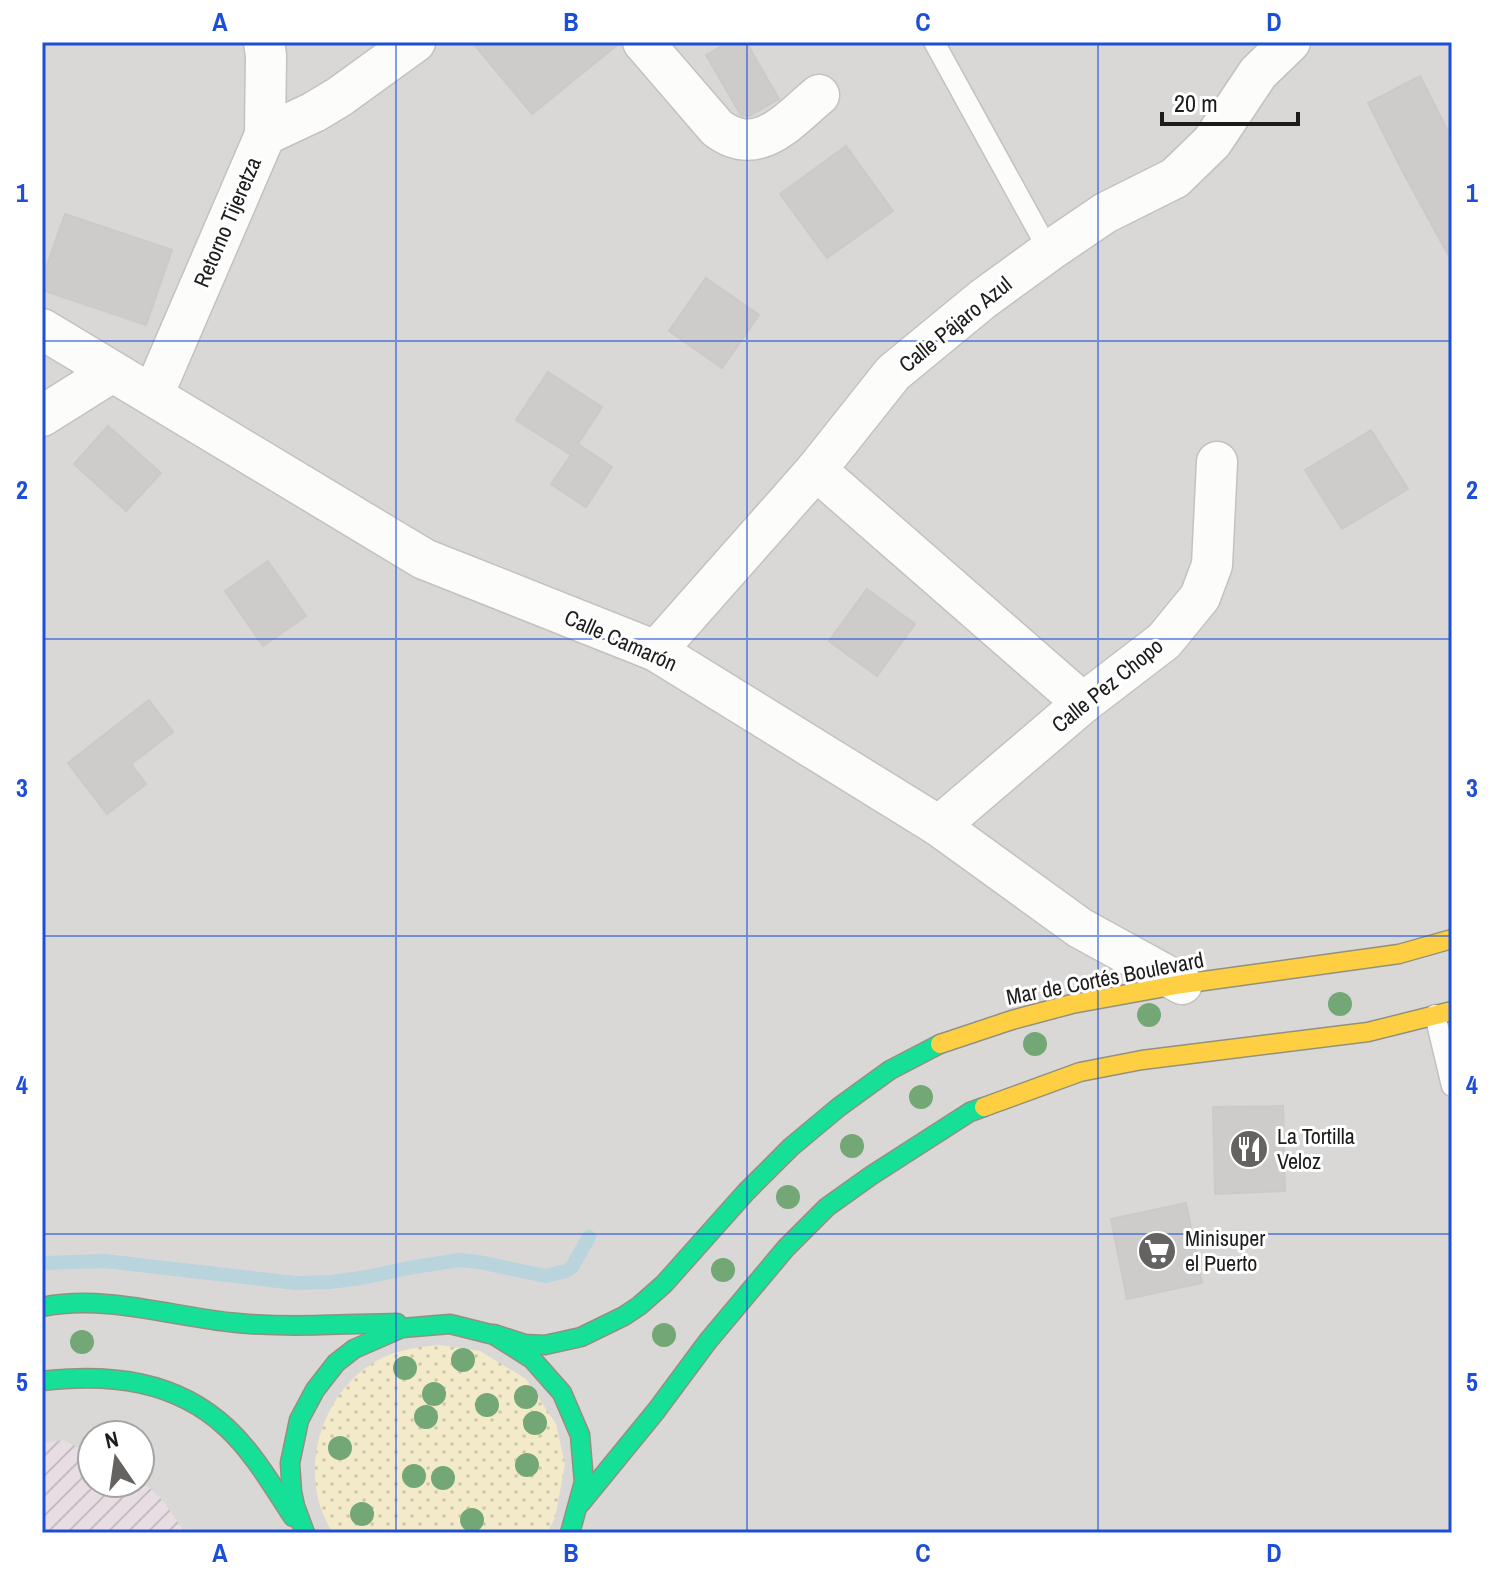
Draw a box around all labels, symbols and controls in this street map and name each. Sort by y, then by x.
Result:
text: A [212,4,228,39]
text: B [563,4,579,39]
text: C [915,4,931,39]
text: D [1266,4,1282,39]
scale bar [1162,76,1298,126]
text: 20 m [1174,87,1218,119]
street label: Retorno Tijeretza [186,152,268,292]
text: 1 [16,175,28,210]
text: 1 [1466,175,1478,210]
street label: Calle Pájaro Azul [892,269,1018,379]
text: 2 [16,472,28,507]
text: 2 [1466,472,1478,507]
street label: Calle Camarón [560,602,682,678]
street label: Calle Pez Chopo [1045,631,1169,739]
text: 3 [16,770,28,805]
text: 3 [1466,770,1478,805]
street label: Mar de Cortés Boulevard [1004,944,1206,1012]
text: 4 [16,1067,28,1102]
text: 4 [1466,1067,1478,1102]
place label: La Tortilla Veloz [1277,1121,1355,1176]
restaurant icon: La Tortilla Veloz [1228,1128,1270,1170]
place label: Minisuper el Puerto [1185,1223,1265,1278]
supermarket icon: Minisuper el Puerto [1136,1230,1178,1272]
text: 5 [16,1364,28,1399]
text: 5 [1466,1364,1478,1399]
north arrow [76,1419,156,1499]
text: N [102,1423,121,1456]
text: A [212,1535,228,1570]
text: B [563,1535,579,1570]
text: C [915,1535,931,1570]
text: D [1266,1535,1282,1570]

